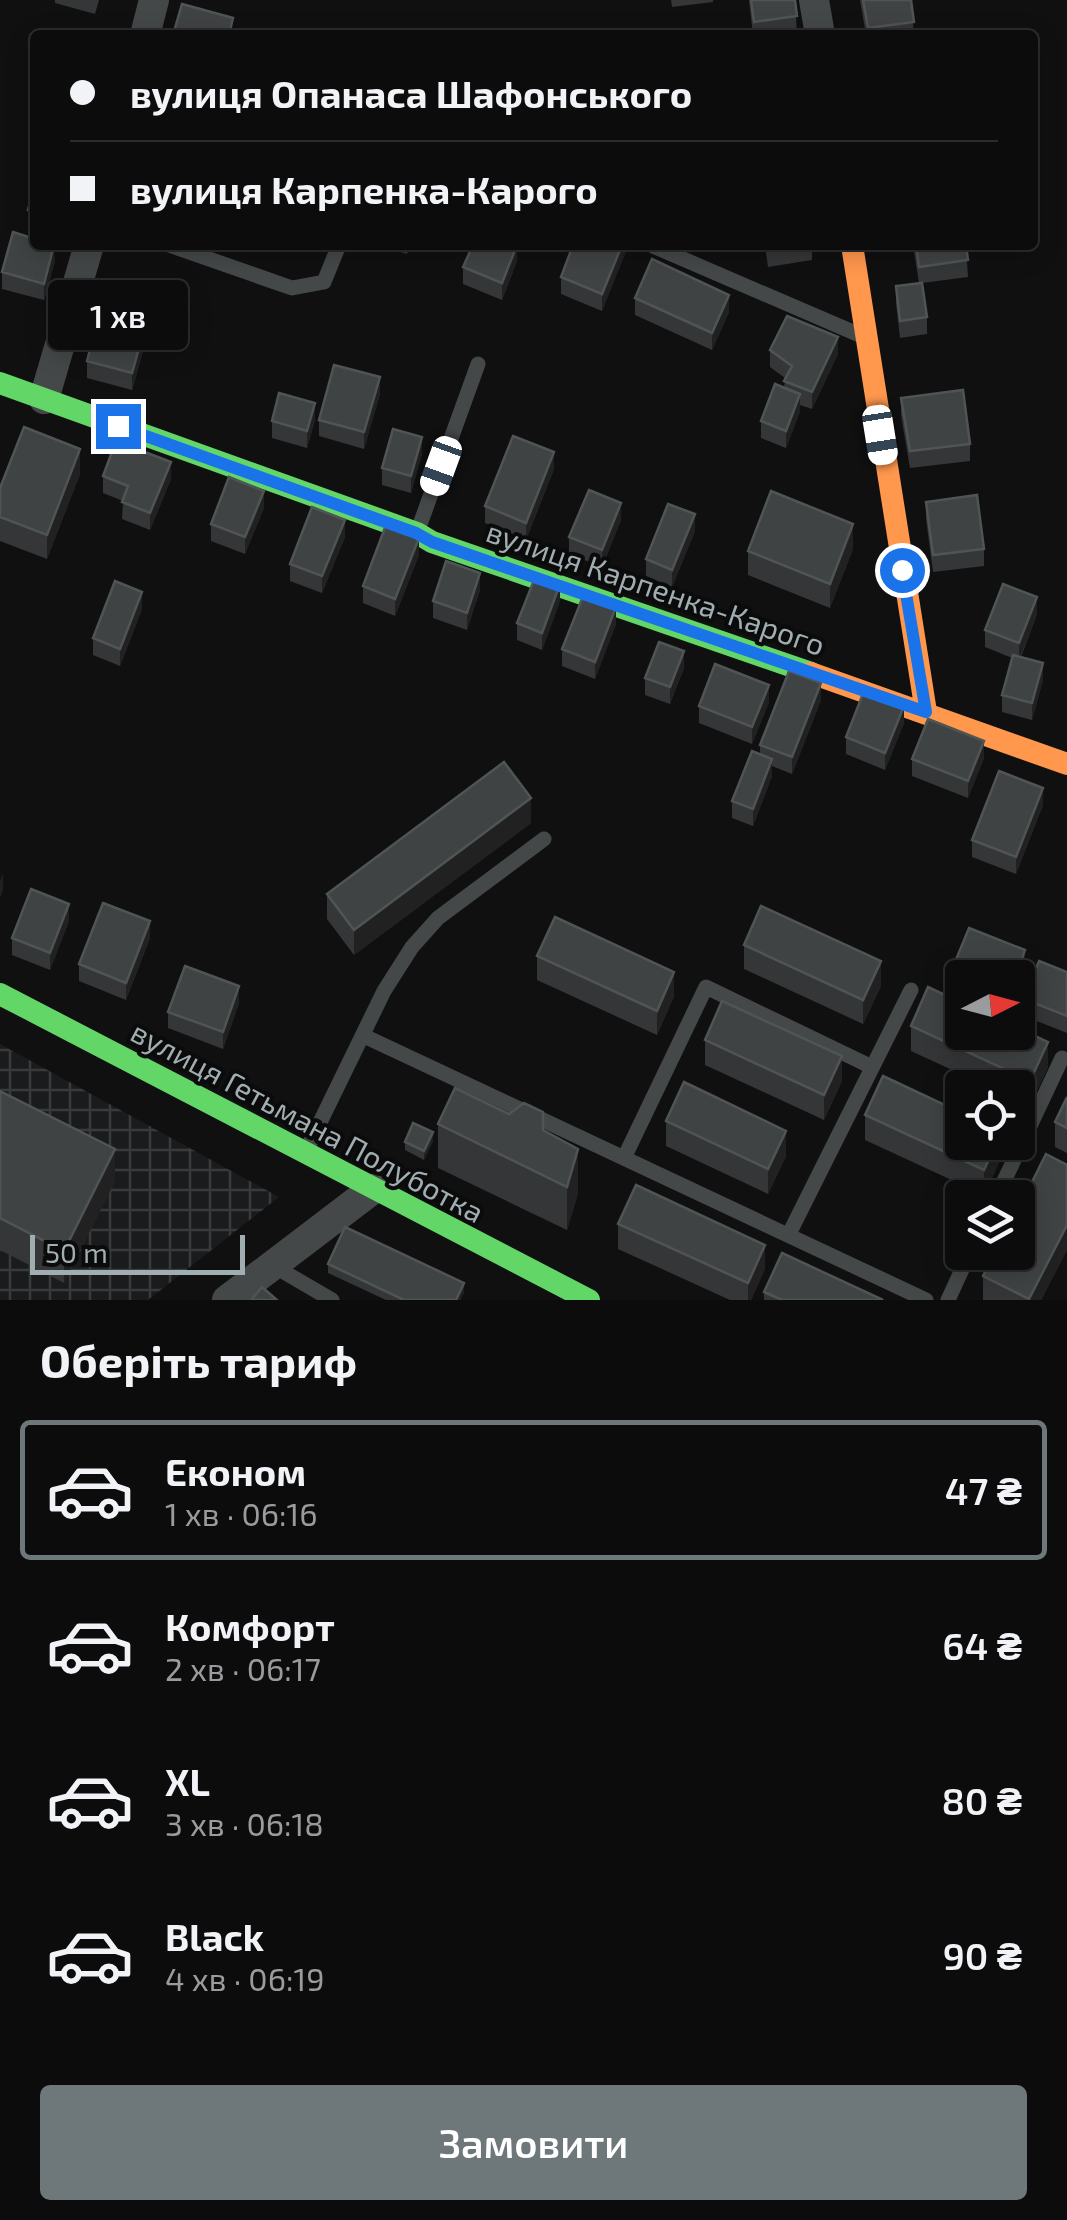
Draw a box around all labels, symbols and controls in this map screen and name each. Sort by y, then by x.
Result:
text: вулиця Опанаса Шафонського [130,70,692,116]
text: вулиця Карпенка-Карого [130,166,598,212]
callout: 1 хв [48,281,188,351]
text: 1 хв [90,296,146,334]
car [860,403,900,467]
route end [96,404,141,449]
car [417,433,465,499]
street label: вулиця Карпенка-Карого [482,512,830,663]
route start [880,548,925,593]
north arrow [945,960,1035,1050]
map controls [945,960,1035,1270]
street label: вулиця Гетьмана Полуботка [125,1013,490,1230]
button: locate [945,1070,1035,1160]
button: layers [945,1180,1035,1270]
scale bar [30,1230,245,1274]
text: 50 m [45,1235,108,1269]
text: Оберіть тариф [40,1333,357,1387]
icon: car [45,1445,135,1535]
text: Економ [165,1448,306,1494]
text: 47 ₴ [945,1467,1022,1513]
text: 1 хв · 06:16 [165,1494,318,1532]
icon: car [45,1600,135,1690]
text: Комфорт [165,1603,335,1649]
text: 64 ₴ [942,1622,1022,1668]
text: 2 хв · 06:17 [165,1649,321,1687]
icon: car [45,1755,135,1845]
text: XL [165,1758,210,1804]
text: 80 ₴ [941,1777,1022,1823]
text: 3 хв · 06:18 [165,1804,324,1842]
icon: car [45,1910,135,2000]
text: Black [165,1913,264,1959]
text: 90 ₴ [943,1932,1022,1978]
text: 4 хв · 06:19 [165,1959,325,1997]
button: Замовити [40,2085,1027,2200]

